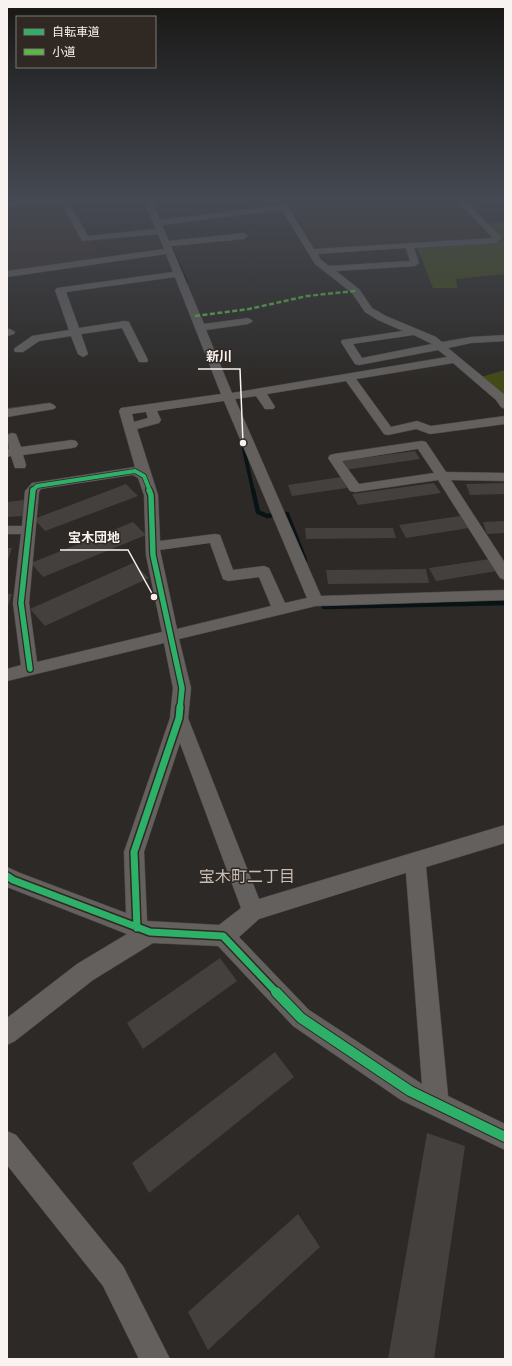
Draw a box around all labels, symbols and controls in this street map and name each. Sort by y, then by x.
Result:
legend [16,16,156,68]
text: 自転車道 [52,25,100,40]
text: 小道 [52,45,76,60]
callout: 新川 [198,344,240,369]
text: 新川 [206,349,232,365]
callout: 宝木団地 [60,525,128,550]
text: 宝木団地 [68,530,120,546]
district label: 宝木町二丁目 [199,868,295,887]

